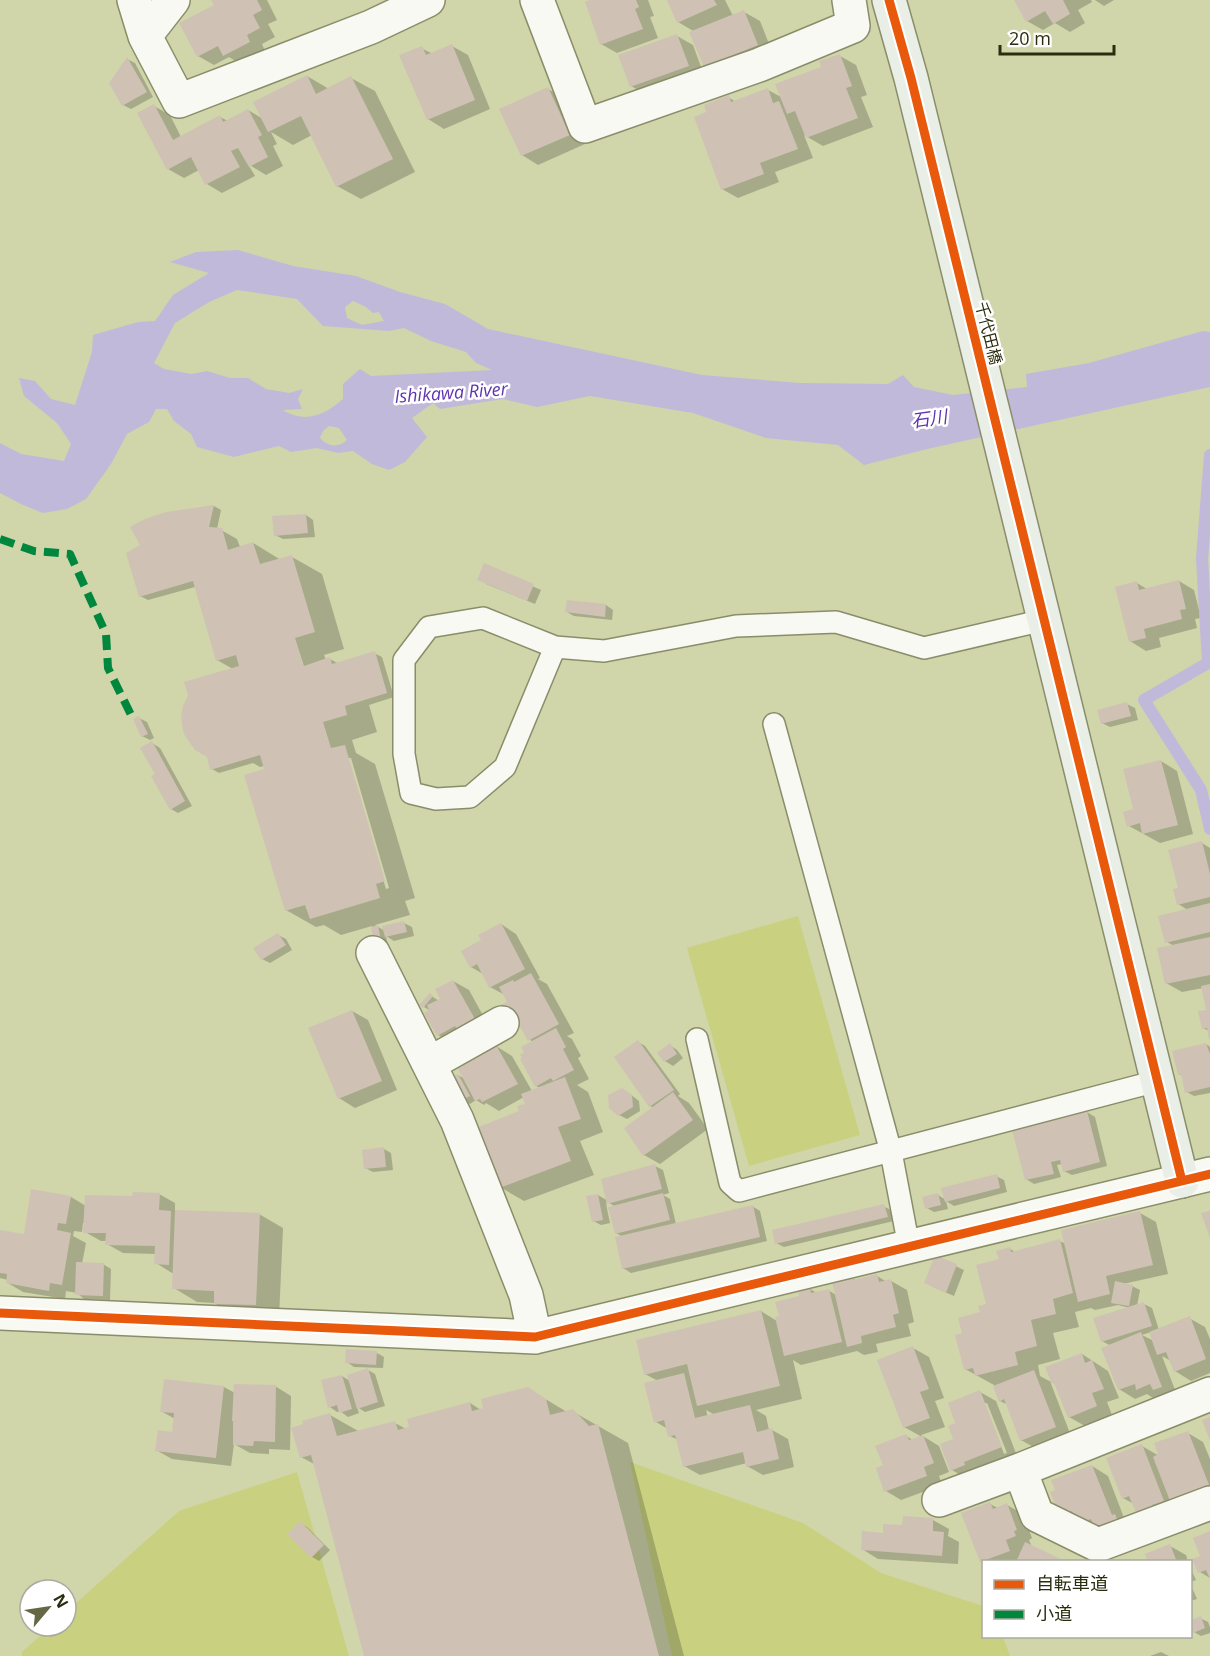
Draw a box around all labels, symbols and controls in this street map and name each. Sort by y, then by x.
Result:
scale bar [1000,18,1114,56]
text: 20 m [1009,26,1051,50]
street label: 千代田橋 [971,299,1007,367]
water label: Ishikawa River [394,376,509,408]
water label: 石川 [910,403,950,432]
legend [982,1560,1192,1638]
text: 自転車道 [1036,1571,1108,1595]
north arrow [18,1578,78,1638]
text: N [48,1590,74,1612]
text: 小道 [1036,1601,1072,1625]

